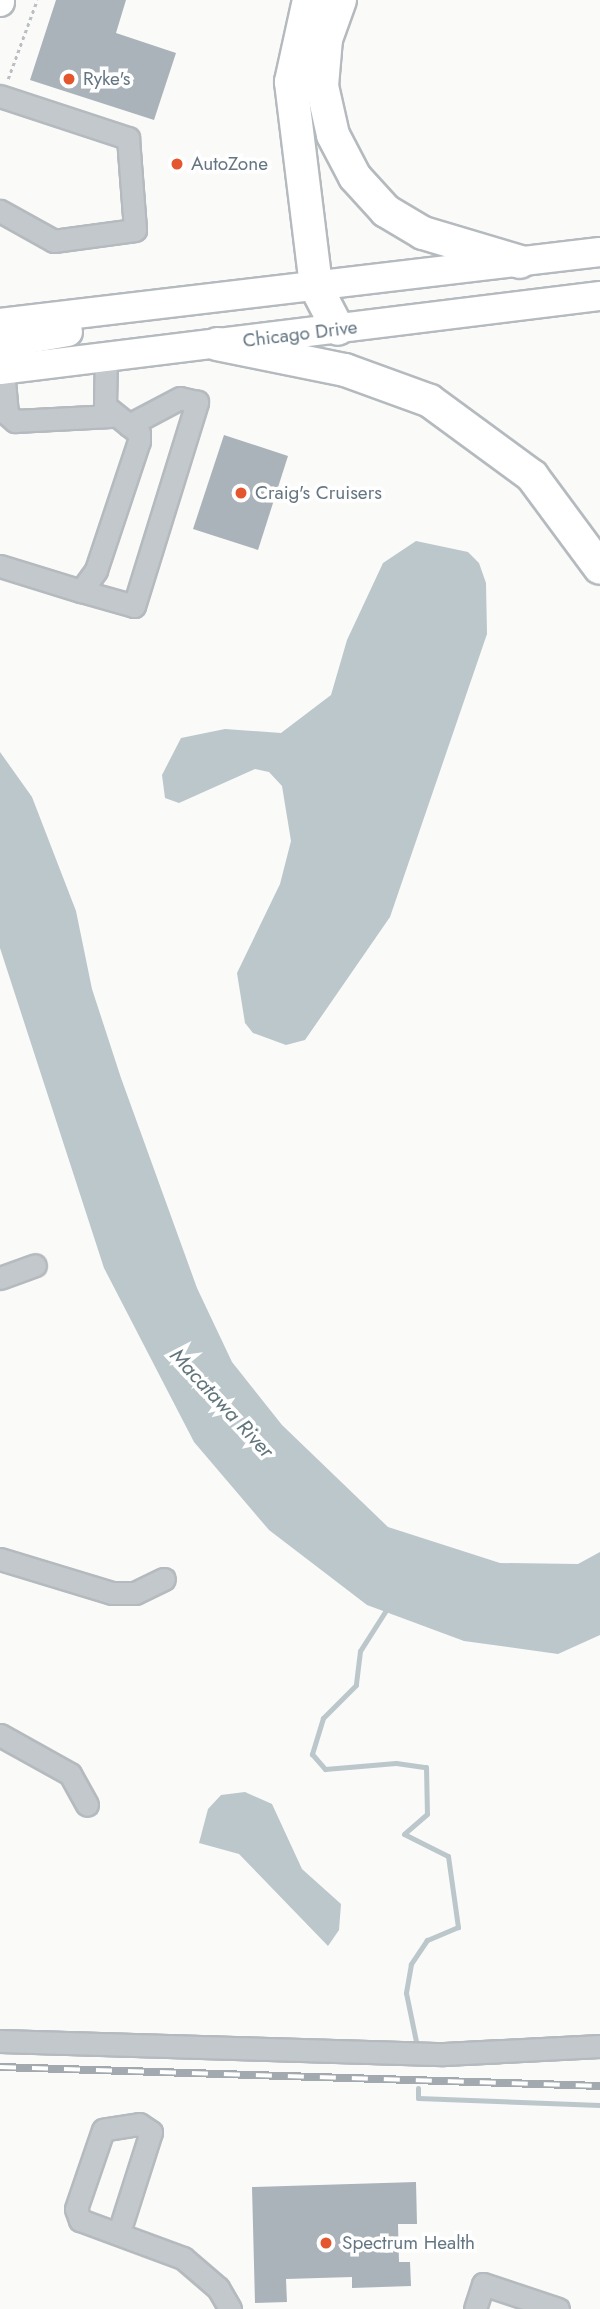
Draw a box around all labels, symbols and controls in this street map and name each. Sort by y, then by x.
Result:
place label: Ryke's [83,68,130,90]
marker: Ryke's [61,71,77,87]
place label: AutoZone [191,153,268,175]
marker: AutoZone [169,156,185,172]
street label: Chicago Drive [241,316,359,352]
place label: Craig's Cruisers [255,482,382,504]
marker: Craig's Cruisers [233,485,249,501]
water label: Macatawa River [165,1343,279,1463]
place label: Spectrum Health [342,2232,475,2254]
marker: Spectrum Health [316,2233,336,2253]

